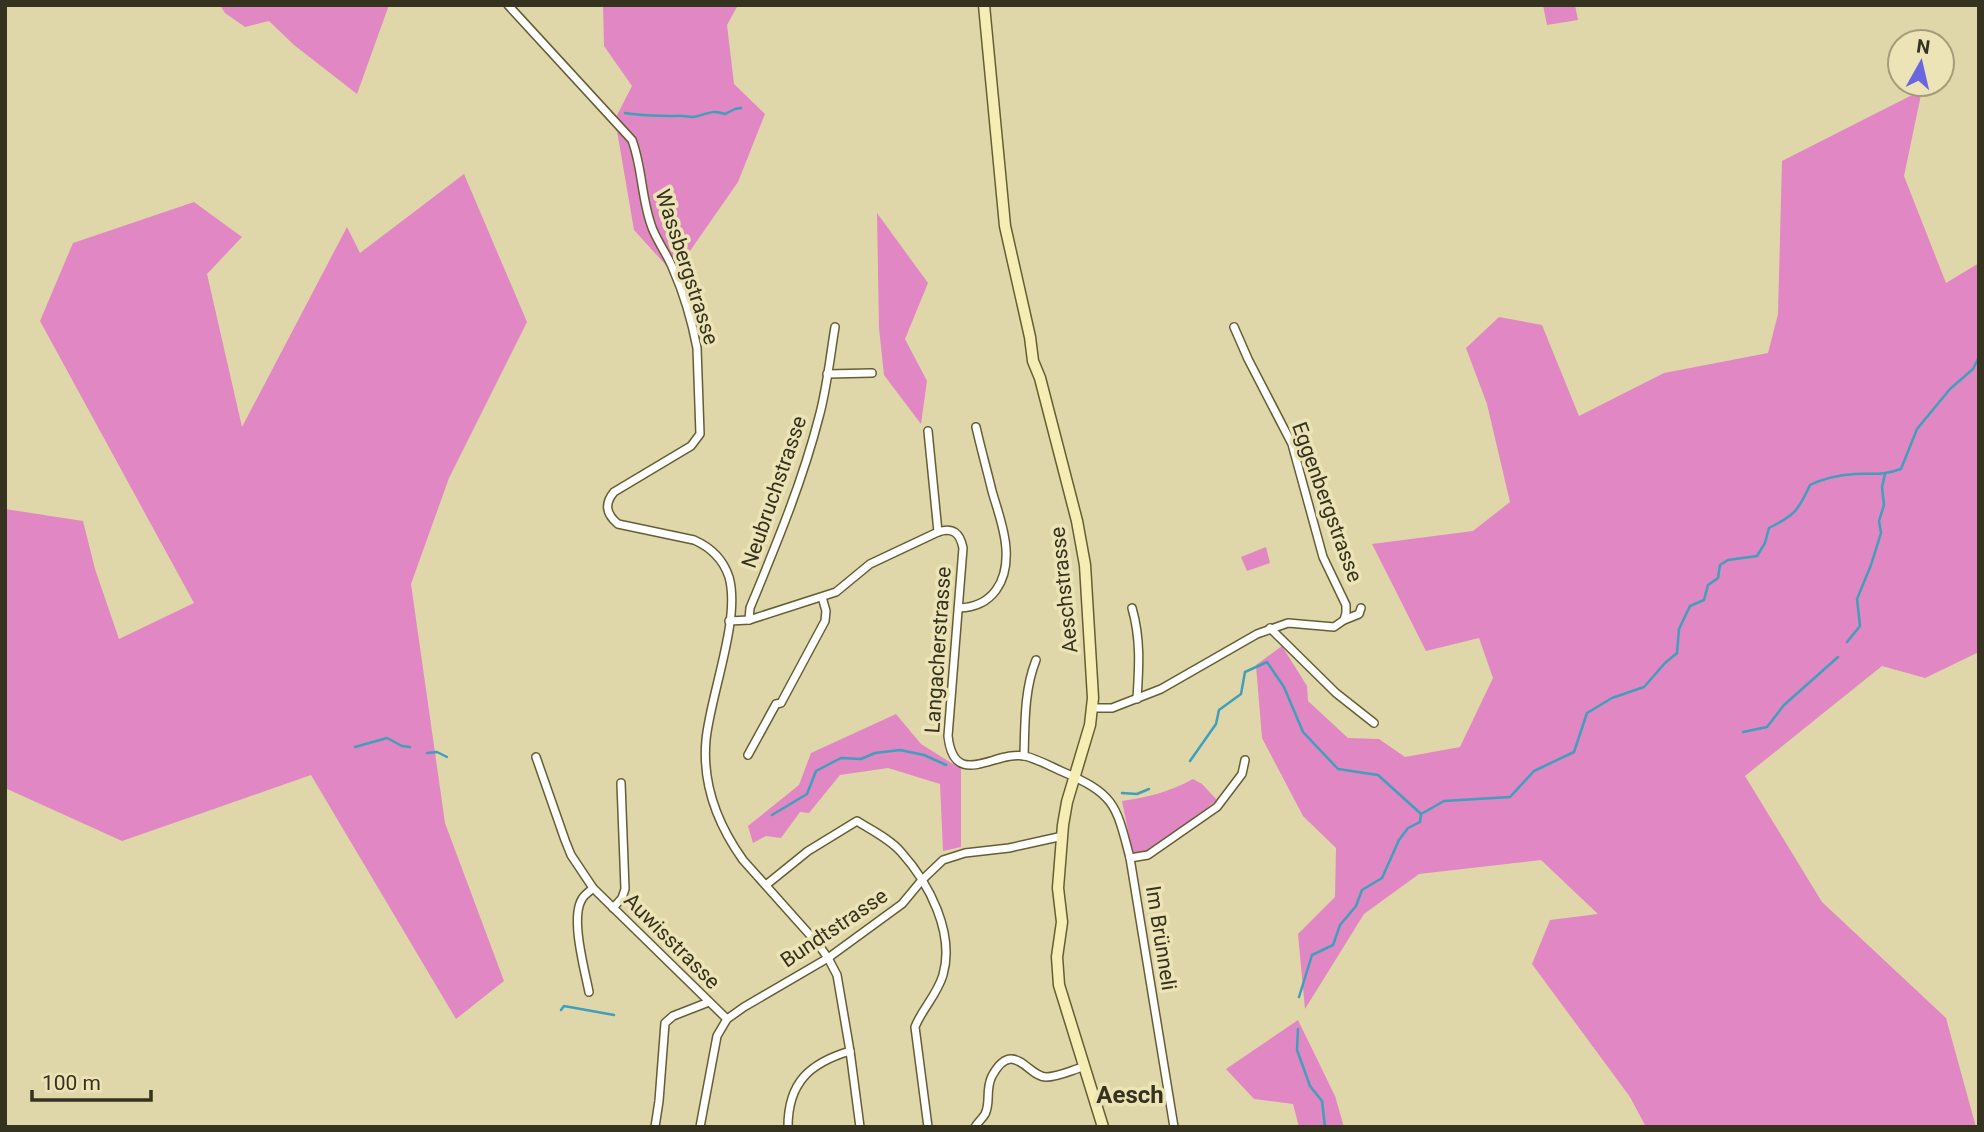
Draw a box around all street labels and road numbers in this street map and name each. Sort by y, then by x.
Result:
street label: Wassbergstrasse [651,186,723,348]
street label: Neubruchstrasse [737,413,811,571]
street label: Eggenbergstrasse [1287,419,1367,585]
street label: Aeschstrasse [1045,526,1083,654]
street label: Langacherstrasse [920,566,956,734]
street label: Bundtstrasse [776,883,892,973]
street label: Im Brünneli [1141,884,1181,992]
street label: Auwisstrasse [619,888,725,994]

